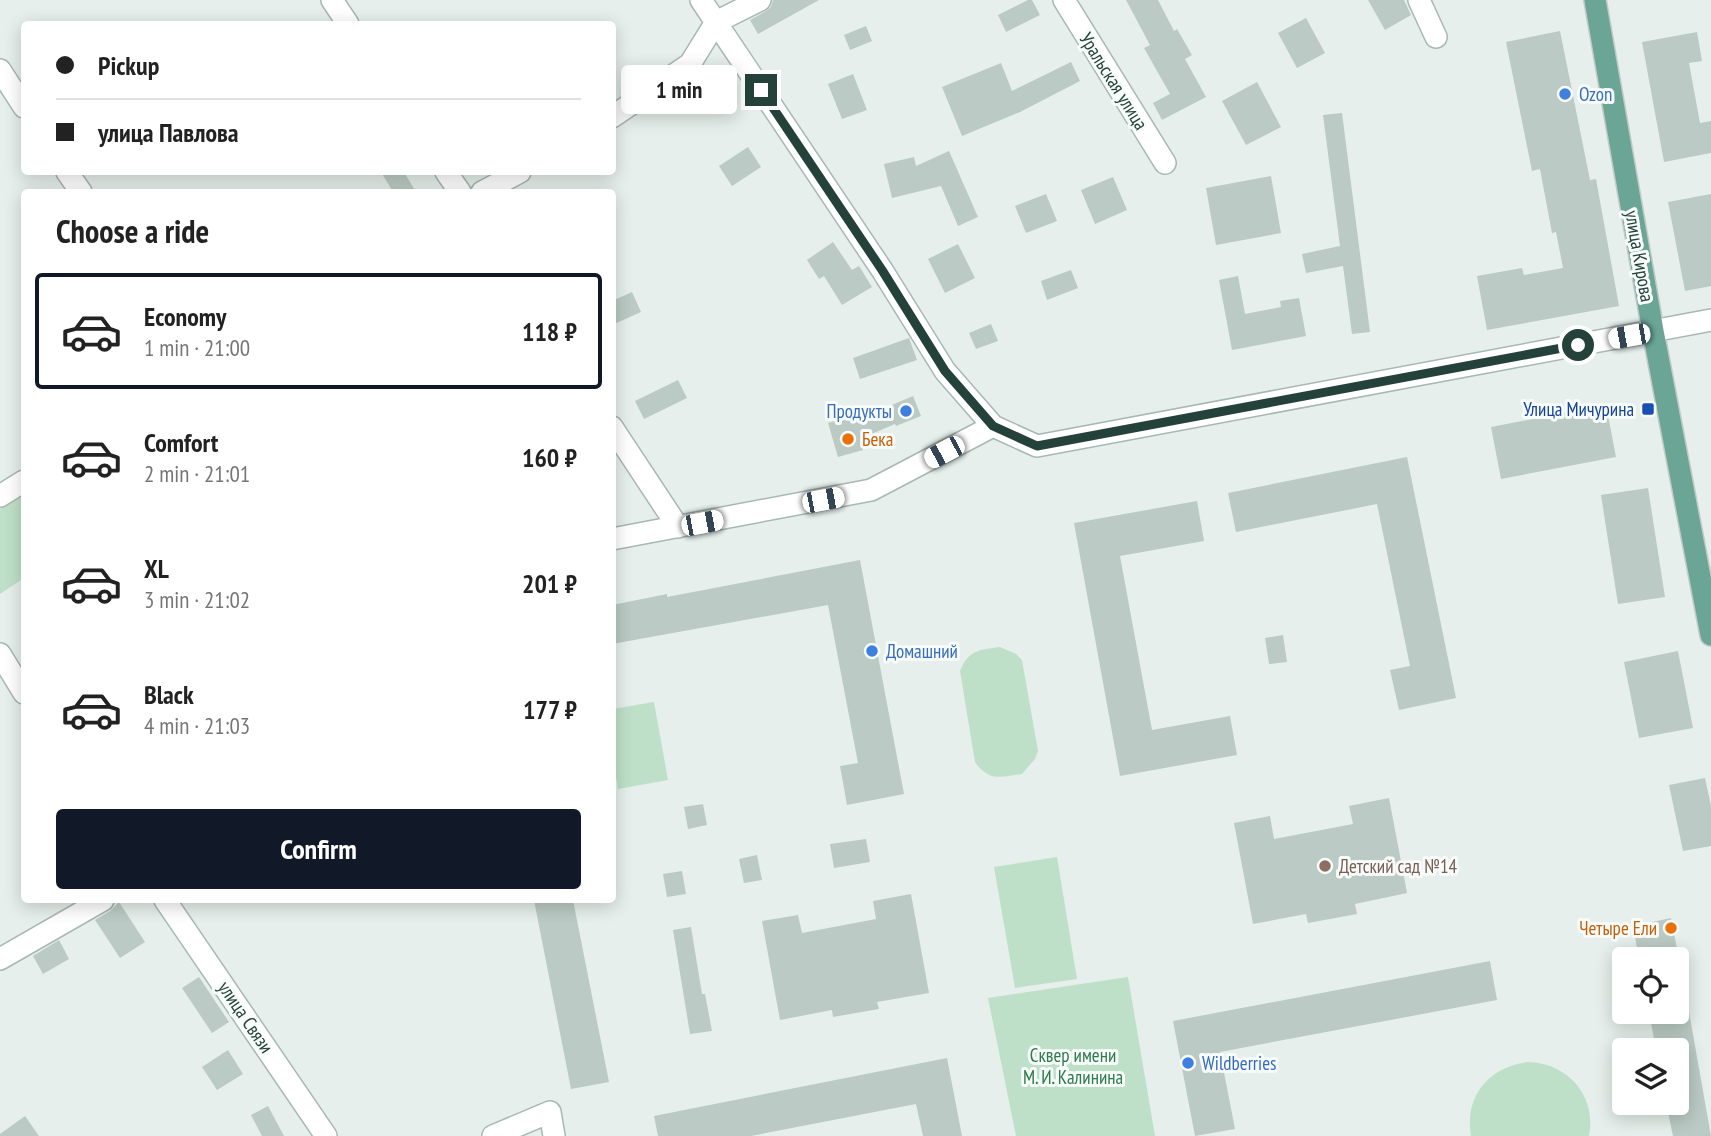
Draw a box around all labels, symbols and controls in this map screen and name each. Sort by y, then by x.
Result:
street label: Уральская улица [1075,28,1153,134]
text: Pickup [98,49,159,82]
callout: 1 min [621,66,736,114]
route end [745,74,777,106]
text: 1 min [656,75,702,104]
place label: Ozon [1579,82,1612,106]
marker: Ozon [1557,86,1573,102]
text: улица Павлова [98,116,239,149]
street label: улица Кирова [1620,208,1660,304]
text: Choose a ride [56,210,209,252]
icon: car [60,300,123,363]
text: Economy [144,300,226,333]
text: 118 ₽ [522,315,577,348]
car [1607,322,1652,350]
route start [1562,329,1594,361]
text: 1 min · 21:00 [144,333,250,362]
place label: Улица Мичурина [1523,397,1634,421]
place label: Продукты [826,399,892,423]
marker: Улица Мичурина [1640,401,1656,417]
marker: Продукты [898,403,914,419]
icon: car [60,426,123,489]
text: Comfort [144,426,218,459]
place label: Бека [862,427,893,451]
marker: Бека [840,431,856,447]
car [921,433,968,471]
text: 160 ₽ [522,441,577,474]
text: 2 min · 21:01 [144,459,250,488]
car [801,486,846,514]
car [680,509,725,537]
icon: car [60,552,123,615]
text: XL [144,552,169,585]
text: 201 ₽ [522,567,577,600]
text: 3 min · 21:02 [144,585,250,614]
place label: Домашний [886,639,958,663]
marker: Домашний [864,643,880,659]
icon: car [60,678,123,741]
text: Black [144,678,194,711]
text: 177 ₽ [523,693,577,726]
text: 4 min · 21:03 [144,711,250,740]
button: Confirm [56,809,581,889]
place label: Детский сад №14 [1339,854,1457,878]
marker: Детский сад №14 [1317,858,1333,874]
place label: Четыре Ели [1579,916,1657,940]
marker: Четыре Ели [1663,920,1679,936]
map controls [1612,947,1689,1115]
button: locate [1612,947,1689,1024]
street label: улица Связи [213,976,279,1058]
button: layers [1612,1038,1689,1115]
park label: Сквер имени М. И. Калинина [1023,1043,1123,1089]
place label: Wildberries [1202,1051,1276,1075]
marker: Wildberries [1180,1055,1196,1071]

